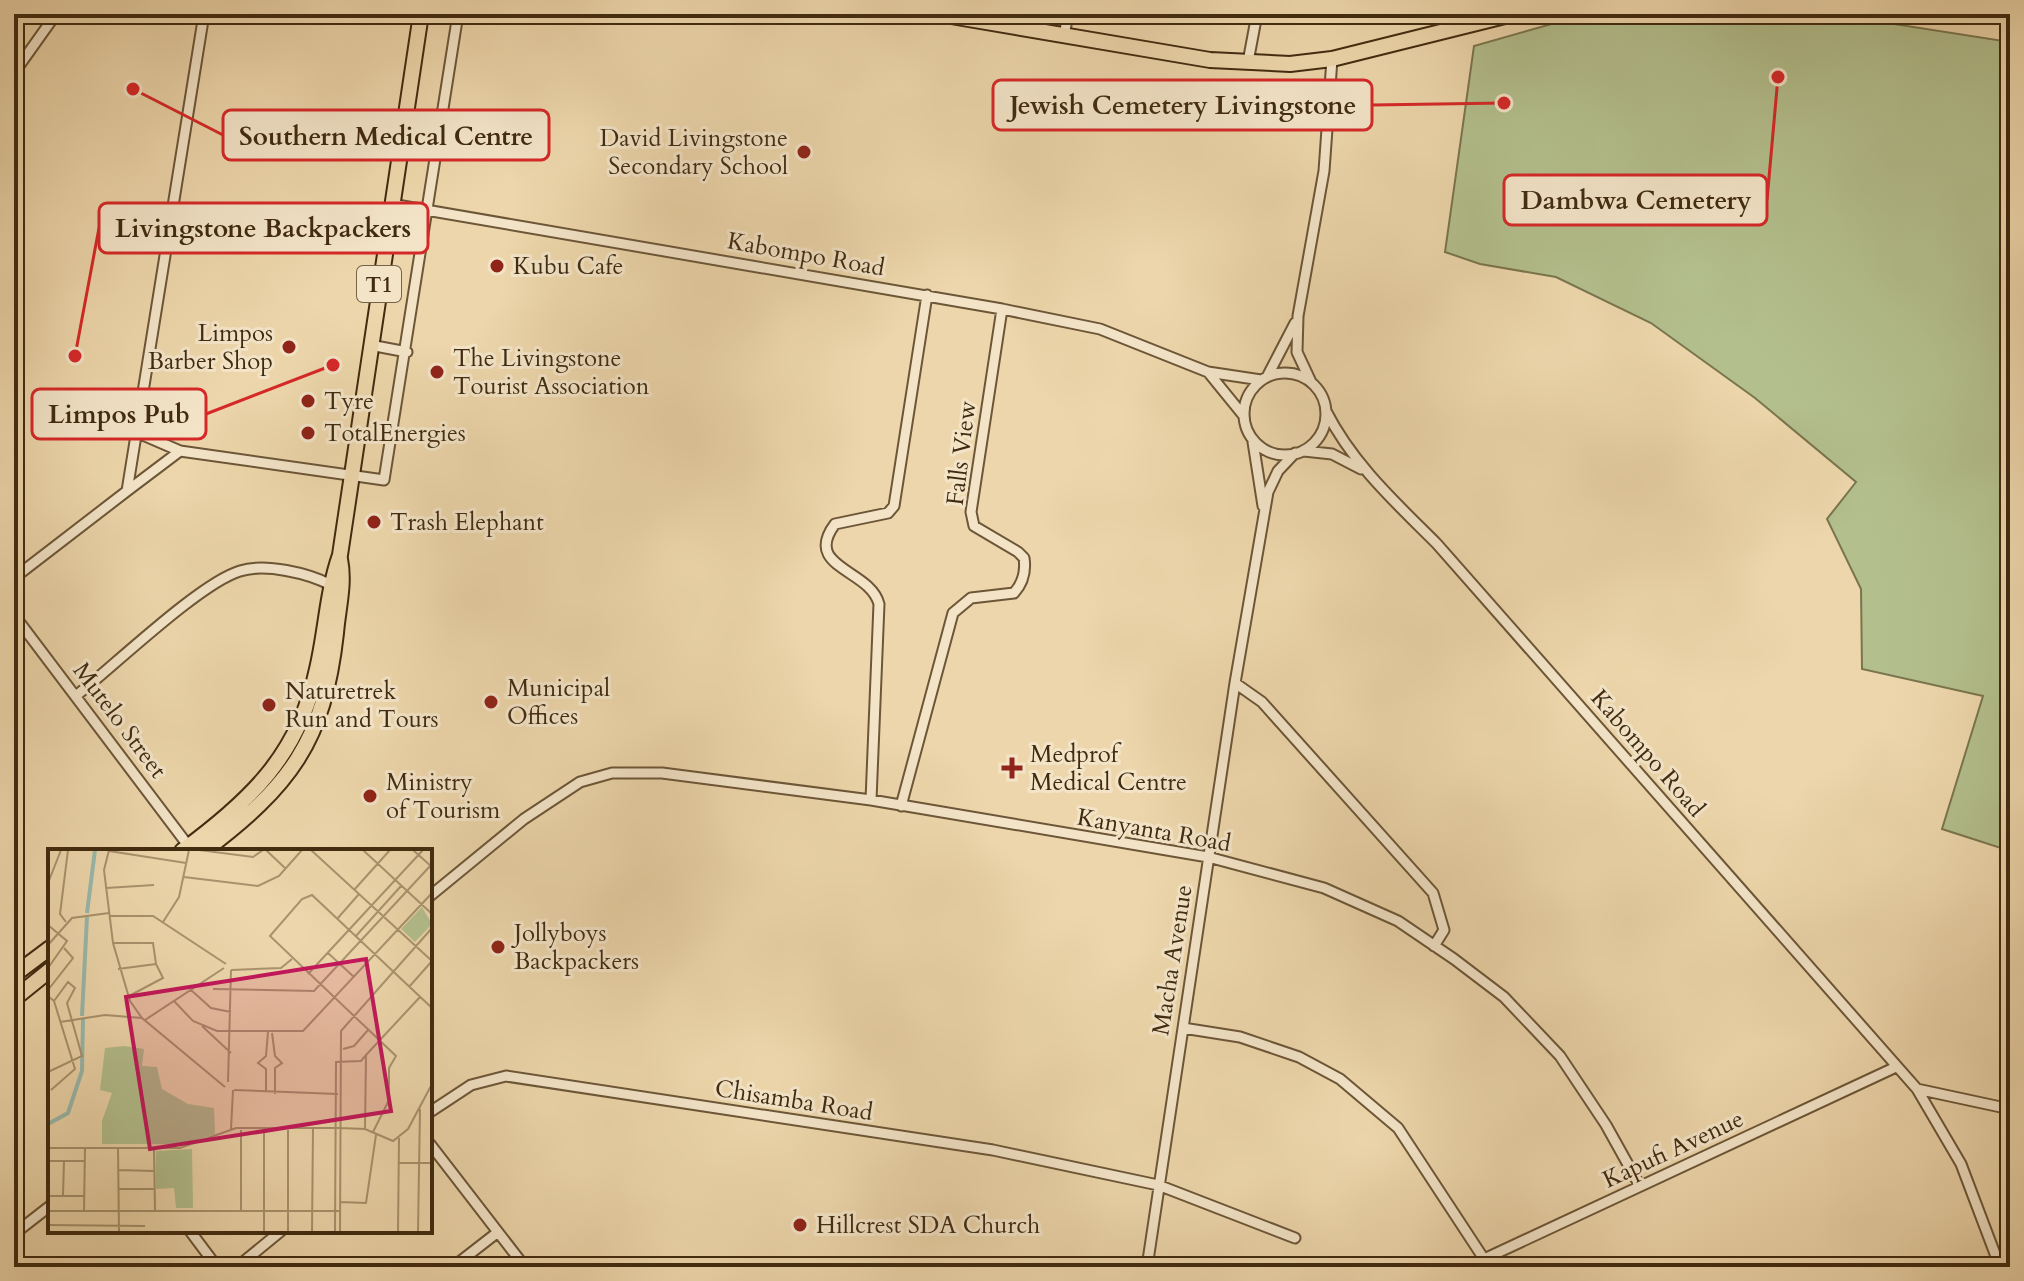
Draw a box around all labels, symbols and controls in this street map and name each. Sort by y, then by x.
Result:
callout: Jewish Cemetery Livingstone [993,80,1372,130]
text: Jewish Cemetery Livingstone [1006,88,1356,123]
callout: Southern Medical Centre [223,110,549,160]
text: Southern Medical Centre [239,119,533,154]
place label: David Livingstone Secondary School [600,122,788,183]
marker: David Livingstone Secondary School [795,143,813,161]
callout: Dambwa Cemetery [1504,175,1767,225]
text: Dambwa Cemetery [1520,183,1752,218]
callout: Livingstone Backpackers [99,203,428,253]
text: Livingstone Backpackers [115,211,411,246]
street label: Kabompo Road [725,224,887,285]
place label: Kubu Cafe [513,250,623,283]
marker: Kubu Cafe [488,257,506,275]
road number: T1 [357,266,401,302]
place label: Limpos Barber Shop [148,317,273,378]
marker: Limpos Barber Shop [280,338,298,356]
place label: The Livingstone Tourist Association [453,342,650,403]
marker: The Livingstone Tourist Association [428,363,446,381]
place label: Tyre [324,385,374,418]
callout: Limpos Pub [32,389,206,439]
marker: Tyre [299,392,317,410]
text: Limpos Pub [48,397,190,432]
street label: Falls View [939,399,984,507]
place label: TotalEnergies [324,417,466,450]
marker: TotalEnergies [299,424,317,442]
place label: Trash Elephant [390,506,544,539]
marker: Trash Elephant [365,513,383,531]
street label: Mutelo Street [65,655,174,785]
place label: Municipal Offices [507,672,610,733]
place label: Naturetrek Run and Tours [285,675,439,736]
street label: Kabompo Road [1583,682,1712,824]
marker: Municipal Offices [482,693,500,711]
marker: Naturetrek Run and Tours [260,696,278,714]
place label: Medprof Medical Centre [1030,738,1187,799]
marker: Medprof Medical Centre [1001,757,1023,779]
place label: Ministry of Tourism [386,766,501,827]
marker: Ministry of Tourism [361,787,379,805]
street label: Kanyanta Road [1074,801,1234,860]
inset map [48,849,432,1233]
street label: Macha Avenue [1144,883,1201,1038]
place label: Jollyboys Backpackers [511,917,639,978]
marker: Jollyboys Backpackers [489,938,507,956]
street label: Chisamba Road [713,1072,875,1129]
street label: Kapufi Avenue [1597,1102,1749,1197]
place label: Hillcrest SDA Church [816,1209,1040,1242]
marker: Hillcrest SDA Church [791,1216,809,1234]

